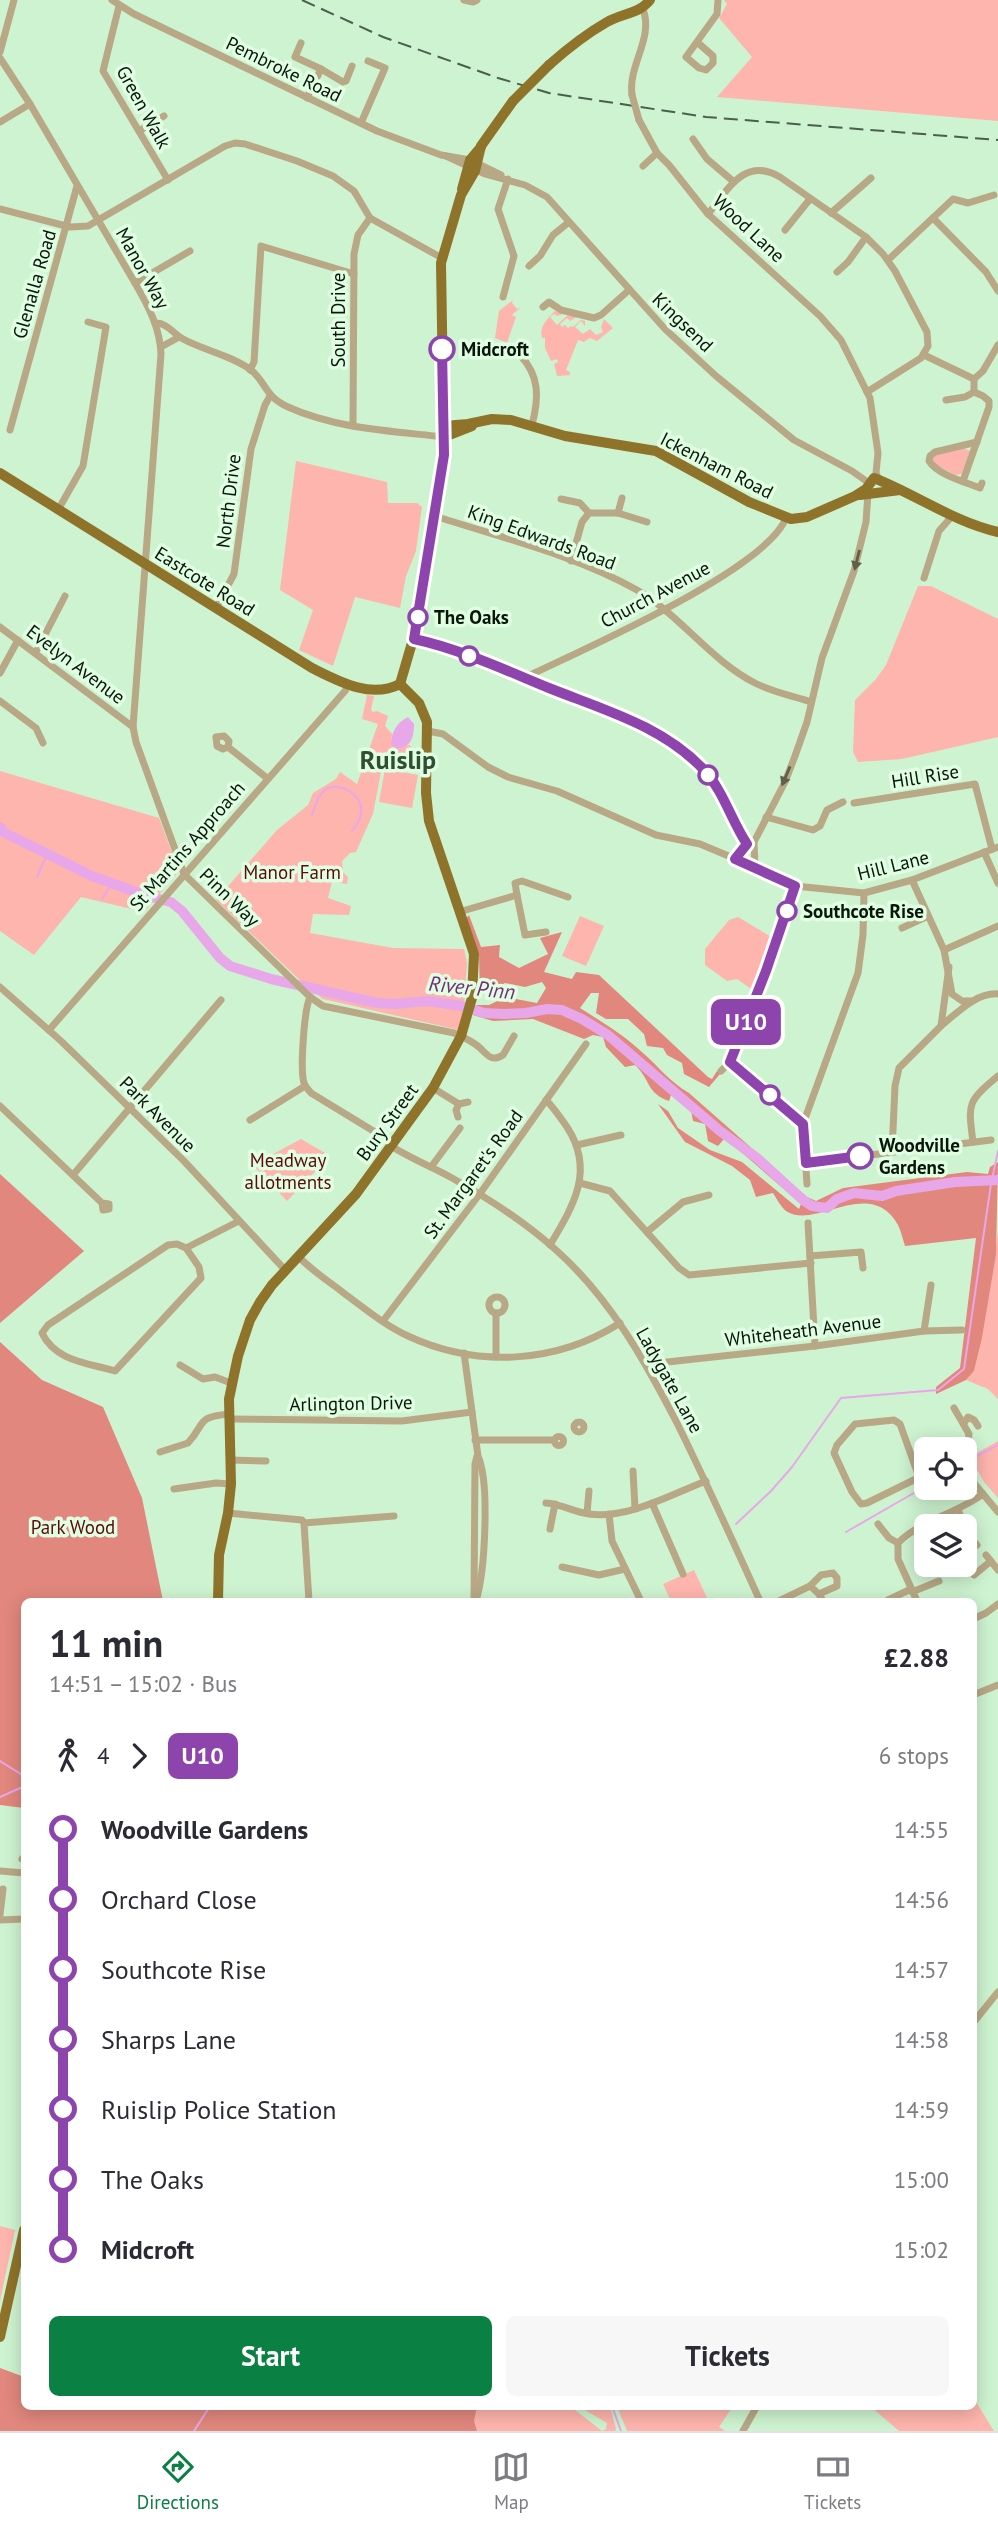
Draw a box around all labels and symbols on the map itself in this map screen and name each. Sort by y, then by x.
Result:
street label: Pembroke Road [222,31,346,107]
street label: Green Walk [111,61,177,153]
street label: Wood Lane [708,189,790,267]
street label: Manor Way [111,223,175,313]
street label: Glenalla Road [7,227,61,341]
street label: South Drive [326,272,350,368]
street label: Kingsend [647,287,719,357]
marker: Midcroft [429,336,455,362]
place label: Midcroft [461,337,529,361]
street label: Ickenham Road [657,426,777,504]
street label: North Drive [210,453,246,549]
street label: King Edwards Road [465,499,619,575]
street label: Eastcote Road [151,541,259,621]
one-way arrow [851,549,862,571]
street label: Church Avenue [596,555,714,633]
place label: The Oaks [434,605,509,629]
marker: The Oaks [408,607,428,627]
street label: Evelyn Avenue [22,619,130,709]
unlabelled marker [459,646,479,666]
district label: Ruislip [360,743,436,776]
street label: Hill Rise [890,759,960,793]
unlabelled marker [698,765,718,785]
one-way arrow [781,766,792,787]
street label: St Martins Approach [124,776,250,916]
street label: Hill Lane [855,845,931,885]
park label: Manor Farm [243,860,341,884]
street label: Pinn Way [195,863,265,932]
place label: Southcote Rise [803,899,924,923]
marker: Southcote Rise [777,901,797,921]
water label: River Pinn [427,970,517,1005]
line badge: U10 [706,999,786,1045]
street label: Park Avenue [115,1071,201,1157]
street label: Bury Street [351,1078,423,1165]
unlabelled marker [760,1085,780,1105]
street label: St. Margaret's Road [418,1105,528,1243]
place label: Woodville Gardens [879,1133,960,1179]
marker: Woodville Gardens [847,1143,873,1169]
park label: Meadway allotments [244,1148,332,1194]
street label: Whiteheath Avenue [724,1309,882,1351]
street label: Ladygate Lane [631,1323,709,1437]
street label: Arlington Drive [289,1390,413,1416]
park label: Park Wood [31,1515,115,1539]

